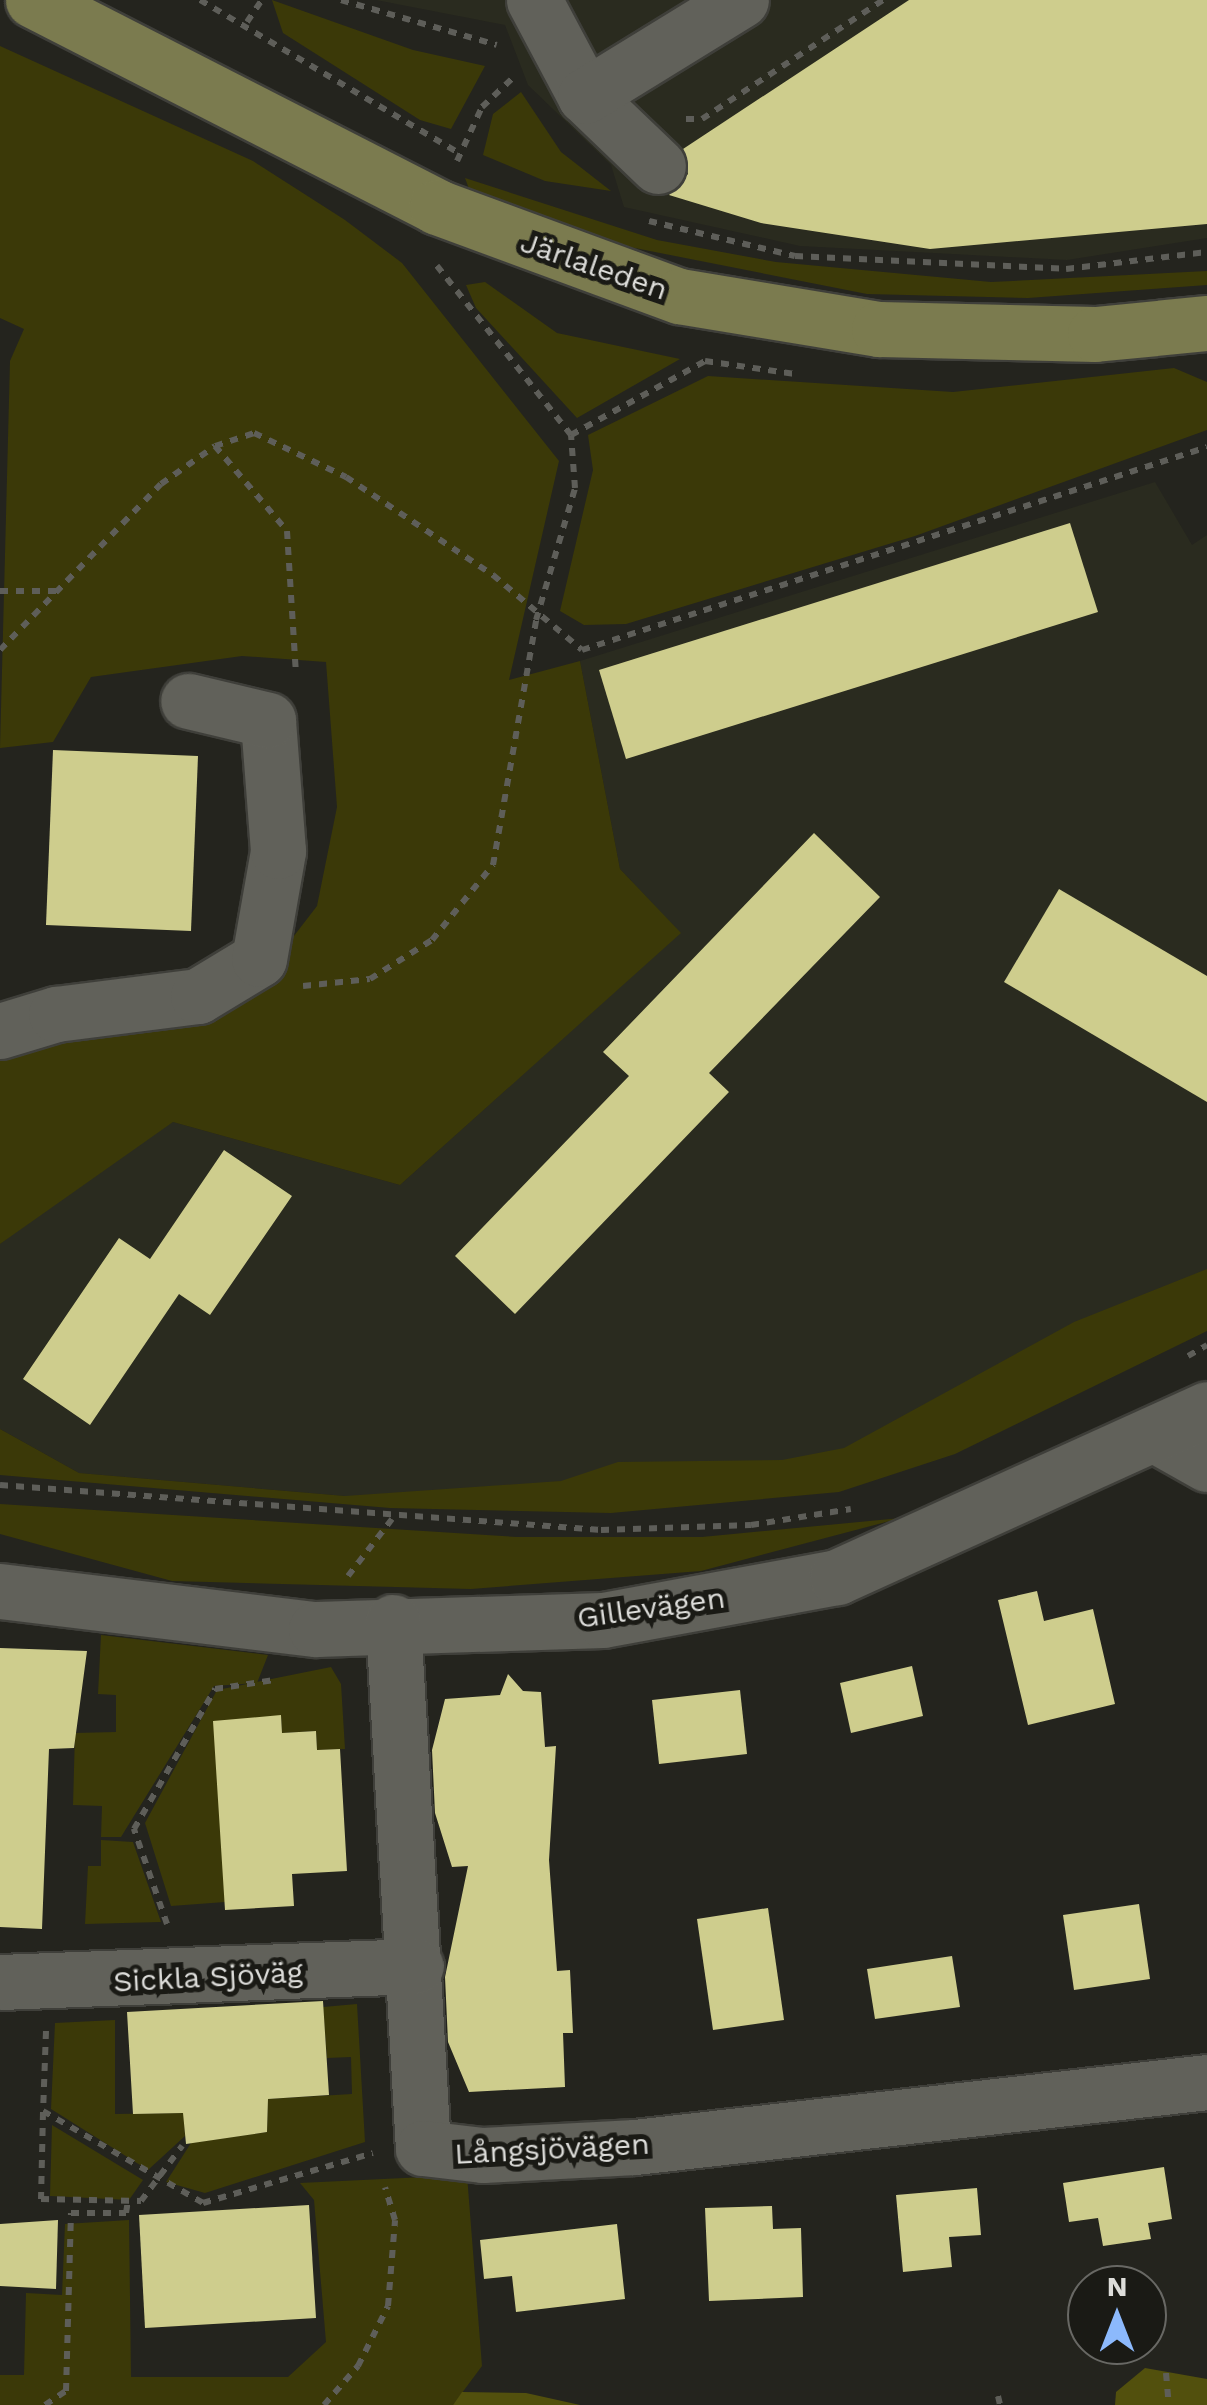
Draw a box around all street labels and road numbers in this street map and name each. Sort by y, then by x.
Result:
street label: Järlaleden [516,224,672,308]
street label: Gillevägen [575,1580,727,1636]
street label: Sickla Sjöväg [112,1954,304,2000]
street label: Långsjövägen [454,2126,650,2172]

